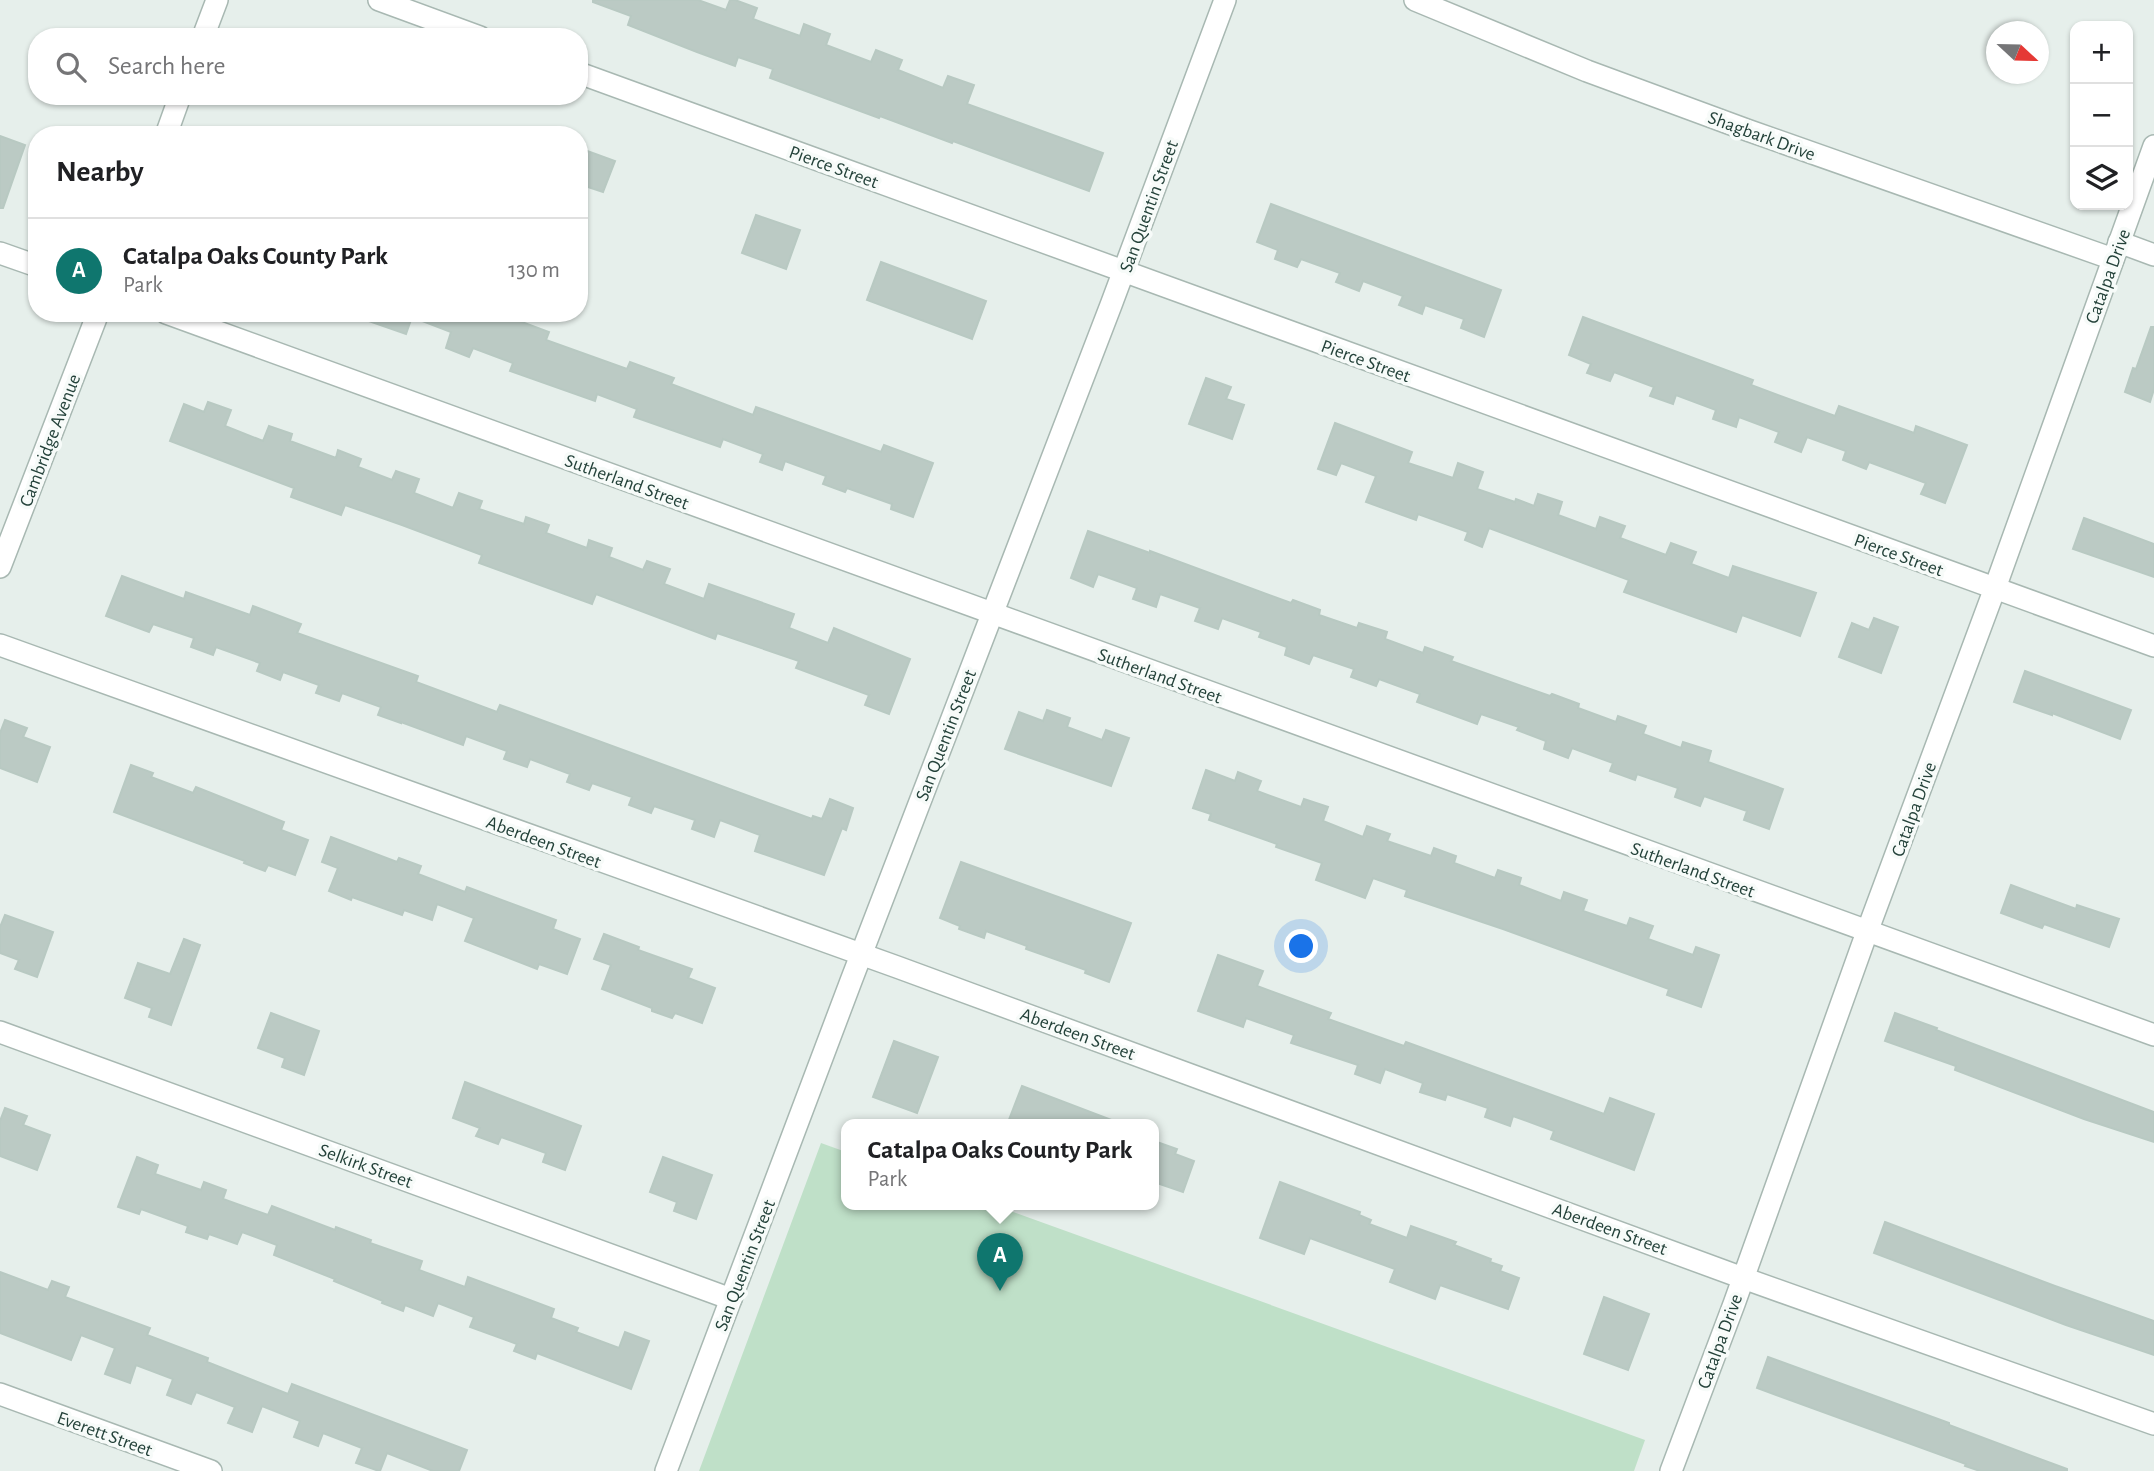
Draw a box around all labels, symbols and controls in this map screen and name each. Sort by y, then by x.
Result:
north arrow [1986,21,2049,84]
map controls [2070,21,2133,210]
button: + [2070,21,2133,84]
search box [28,28,588,105]
icon: search [52,48,90,86]
text: Search here [108,53,226,79]
button: − [2070,84,2133,147]
street label: Shagbark Drive [1705,108,1818,165]
street label: San Quentin Street [1117,138,1182,275]
street label: Pierce Street [786,143,881,192]
button: layers [2070,147,2133,210]
text: Nearby [56,157,144,187]
street label: Catalpa Drive [2083,227,2134,326]
text: Catalpa Oaks County Park [123,243,388,269]
text: A [72,259,86,282]
text: 130 m [508,259,560,282]
text: Park [123,274,163,297]
street label: Pierce Street [1318,337,1413,386]
street label: Cambridge Avenue [16,372,84,509]
street label: Sutherland Street [562,451,691,514]
street label: Pierce Street [1851,531,1946,580]
street label: Sutherland Street [1095,645,1224,708]
street label: San Quentin Street [913,667,980,804]
street label: Catalpa Drive [1889,760,1940,859]
street label: Aberdeen Street [484,813,603,872]
street label: Sutherland Street [1628,839,1757,902]
your location [1284,929,1318,963]
street label: Aberdeen Street [1018,1005,1137,1064]
popup [841,1119,1159,1210]
text: Catalpa Oaks County Park [868,1137,1132,1163]
street label: Selkirk Street [316,1141,415,1192]
text: Park [868,1168,907,1191]
street label: San Quentin Street [712,1197,779,1334]
street label: Aberdeen Street [1550,1200,1669,1259]
pin: A [977,1233,1023,1291]
street label: Catalpa Drive [1695,1292,1746,1391]
street label: Everett Street [54,1408,155,1460]

